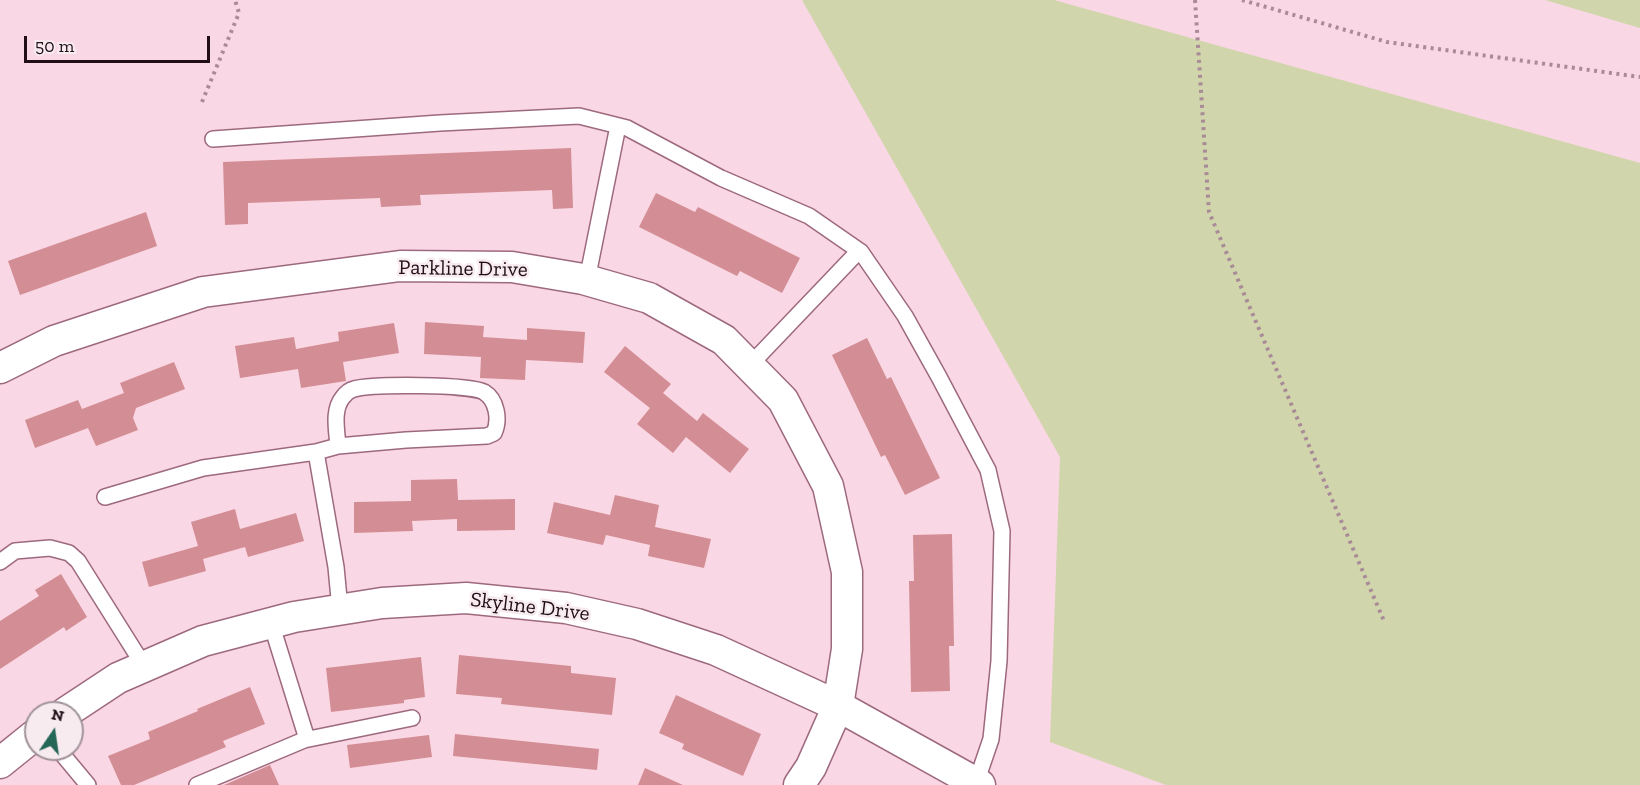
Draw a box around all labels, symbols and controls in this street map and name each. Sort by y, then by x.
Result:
scale bar [27,24,213,62]
text: 50 m [35,35,74,57]
street label: Parkline Drive [398,255,528,283]
street label: Skyline Drive [469,587,591,627]
north arrow [24,701,84,761]
text: N [50,704,66,726]

